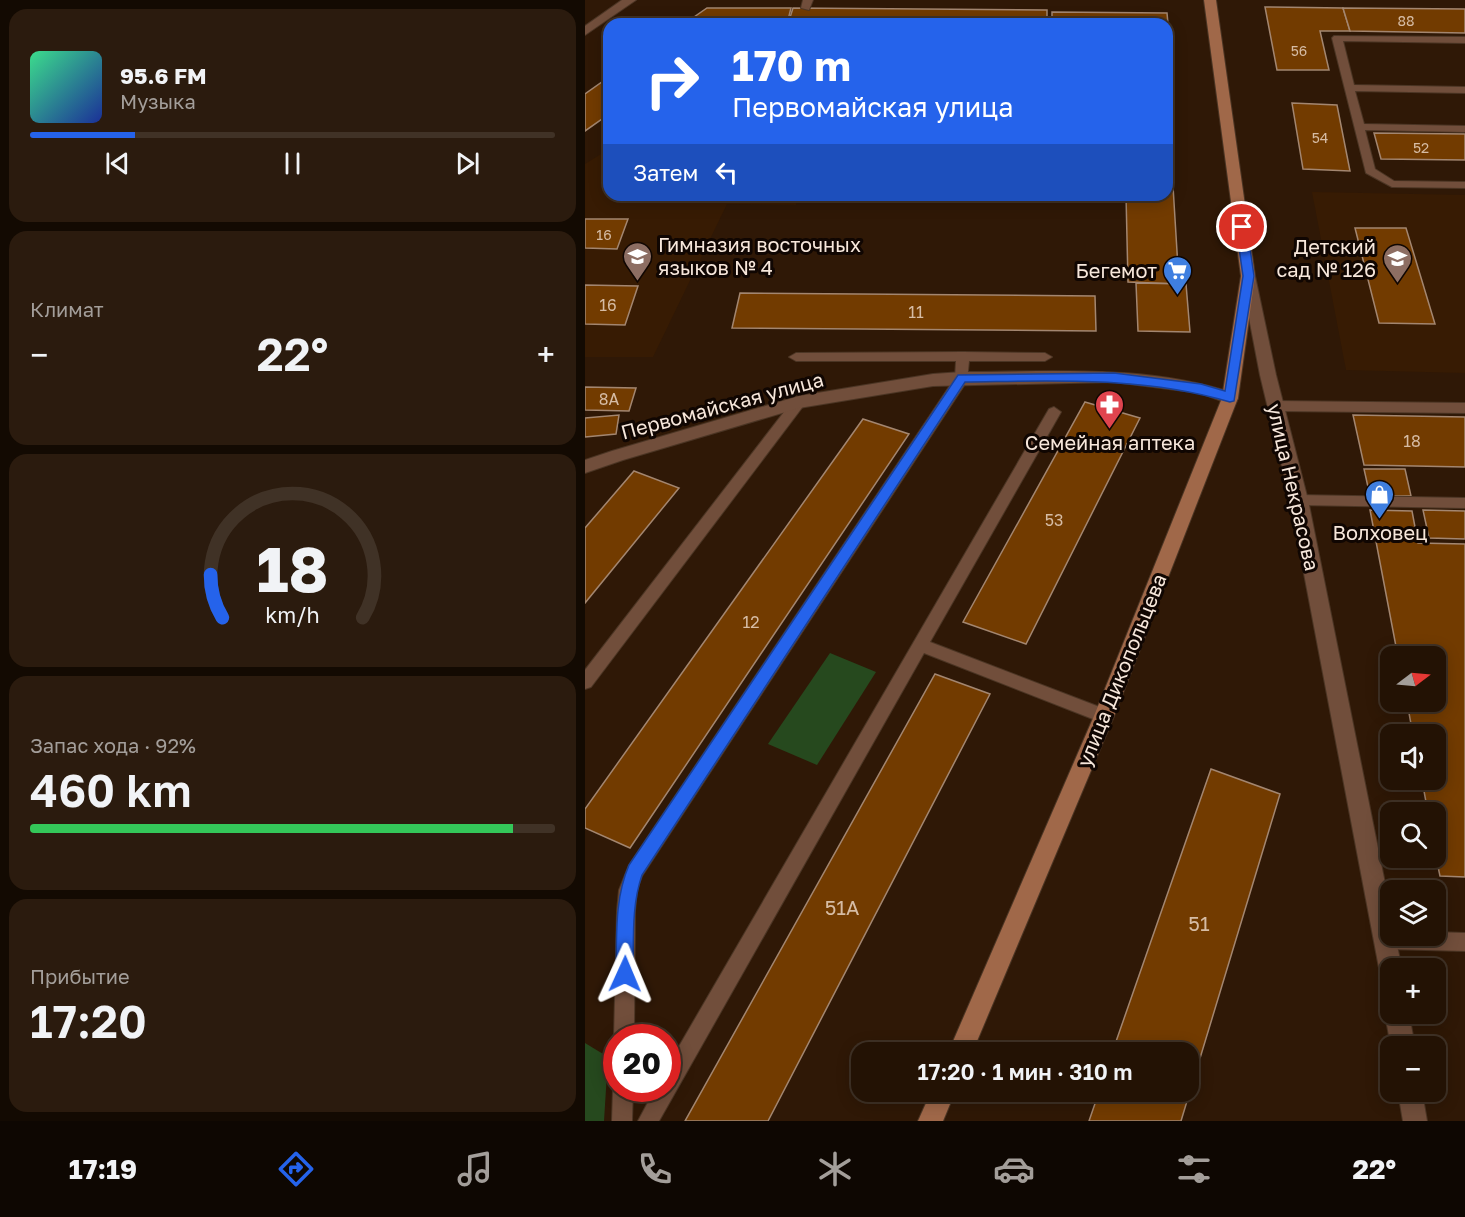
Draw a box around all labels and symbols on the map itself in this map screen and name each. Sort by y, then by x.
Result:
house number: 88 [1397,12,1415,29]
house number: 56 [1291,42,1307,59]
house number: 54 [1312,129,1328,146]
house number: 52 [1413,139,1429,156]
pin [1216,201,1267,252]
house number: 16 [596,226,612,243]
place label: Гимназия восточных языков № 4 [658,232,861,279]
place label: Детский сад № 126 [1276,234,1376,281]
school or university icon: Гимназия восточных языков № 4 [621,240,653,282]
school or university icon: Детский сад № 126 [1381,242,1413,284]
supermarket icon: Бегемот [1162,254,1194,296]
place label: Бегемот [1076,258,1157,282]
house number: 16 [599,295,617,315]
house number: 11 [908,302,924,322]
street label: Первомайская улица [618,366,826,444]
pharmacy icon: Семейная аптека [1094,388,1126,430]
house number: 8А [599,389,620,409]
street label: улица Некрасова [1263,401,1325,573]
place label: Семейная аптека [1025,430,1195,454]
house number: 18 [1403,431,1421,451]
shop icon: Волховец [1364,478,1396,520]
house number: 53 [1045,510,1063,530]
place label: Волховец [1333,520,1427,544]
street label: улица Дикопольцева [1071,570,1171,770]
house number: 12 [742,612,760,632]
north arrow [1380,646,1446,712]
house number: 51А [825,895,859,919]
house number: 51 [1188,911,1210,935]
position arrow [593,942,657,1006]
speed limit sign: 20 [603,1024,681,1102]

